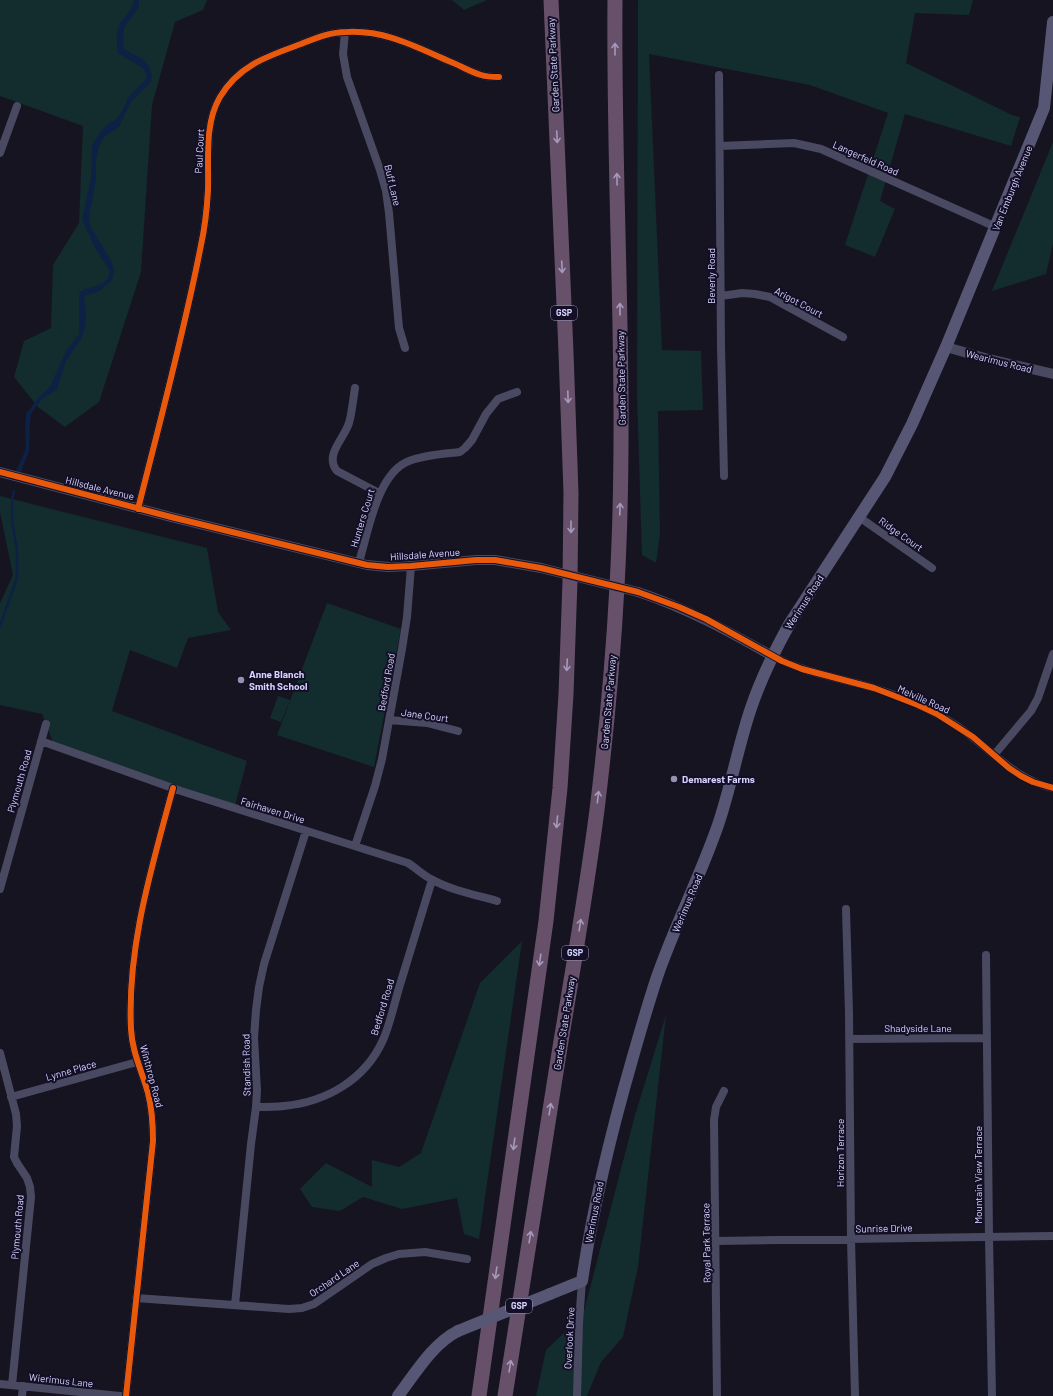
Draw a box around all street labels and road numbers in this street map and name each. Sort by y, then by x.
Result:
street label: Garden State Parkway [545,17,561,113]
street label: Paul Court [192,128,206,174]
street label: Langerfeld Road [831,138,901,178]
street label: Van Emburgh Avenue [989,144,1035,232]
street label: Buff Lane [382,163,404,207]
street label: Beverly Road [705,248,717,304]
street label: Arigot Court [773,284,825,320]
road number: GSP [551,306,577,320]
street label: Garden State Parkway [614,330,628,425]
street label: Wearimus Road [965,347,1033,375]
street label: Hillsdale Avenue [64,474,136,502]
street label: Hunters Court [347,487,377,549]
street label: Ridge Court [877,514,926,554]
street label: Hillsdale Avenue [389,546,461,562]
street label: Werimus Road [782,573,826,631]
street label: Bedford Road [375,652,397,712]
street label: Garden State Parkway [598,654,618,750]
street label: Melville Road [896,682,952,716]
street label: Jane Court [400,706,450,724]
street label: Plymouth Road [4,748,34,814]
street label: Fairhaven Drive [239,795,307,825]
street label: Werimus Road [669,872,705,934]
road number: GSP [562,946,588,960]
street label: Garden State Parkway [551,975,577,1071]
street label: Bedford Road [368,977,396,1037]
street label: Shadyside Lane [884,1022,952,1034]
street label: Standish Road [239,1034,253,1096]
street label: Winthrop Road [138,1043,166,1109]
street label: Lynne Place [44,1057,98,1083]
street label: Horizon Terrace [834,1119,846,1187]
street label: Mountain View Terrace [972,1126,984,1224]
street label: Werimus Road [582,1180,606,1244]
street label: Plymouth Road [8,1194,26,1260]
street label: Royal Park Terrace [699,1203,713,1283]
street label: Sunrise Drive [855,1222,913,1234]
street label: Orchard Lane [307,1257,361,1299]
road number: GSP [506,1299,532,1313]
street label: Overlook Drive [561,1307,577,1369]
street label: Wierimus Lane [28,1371,94,1389]

